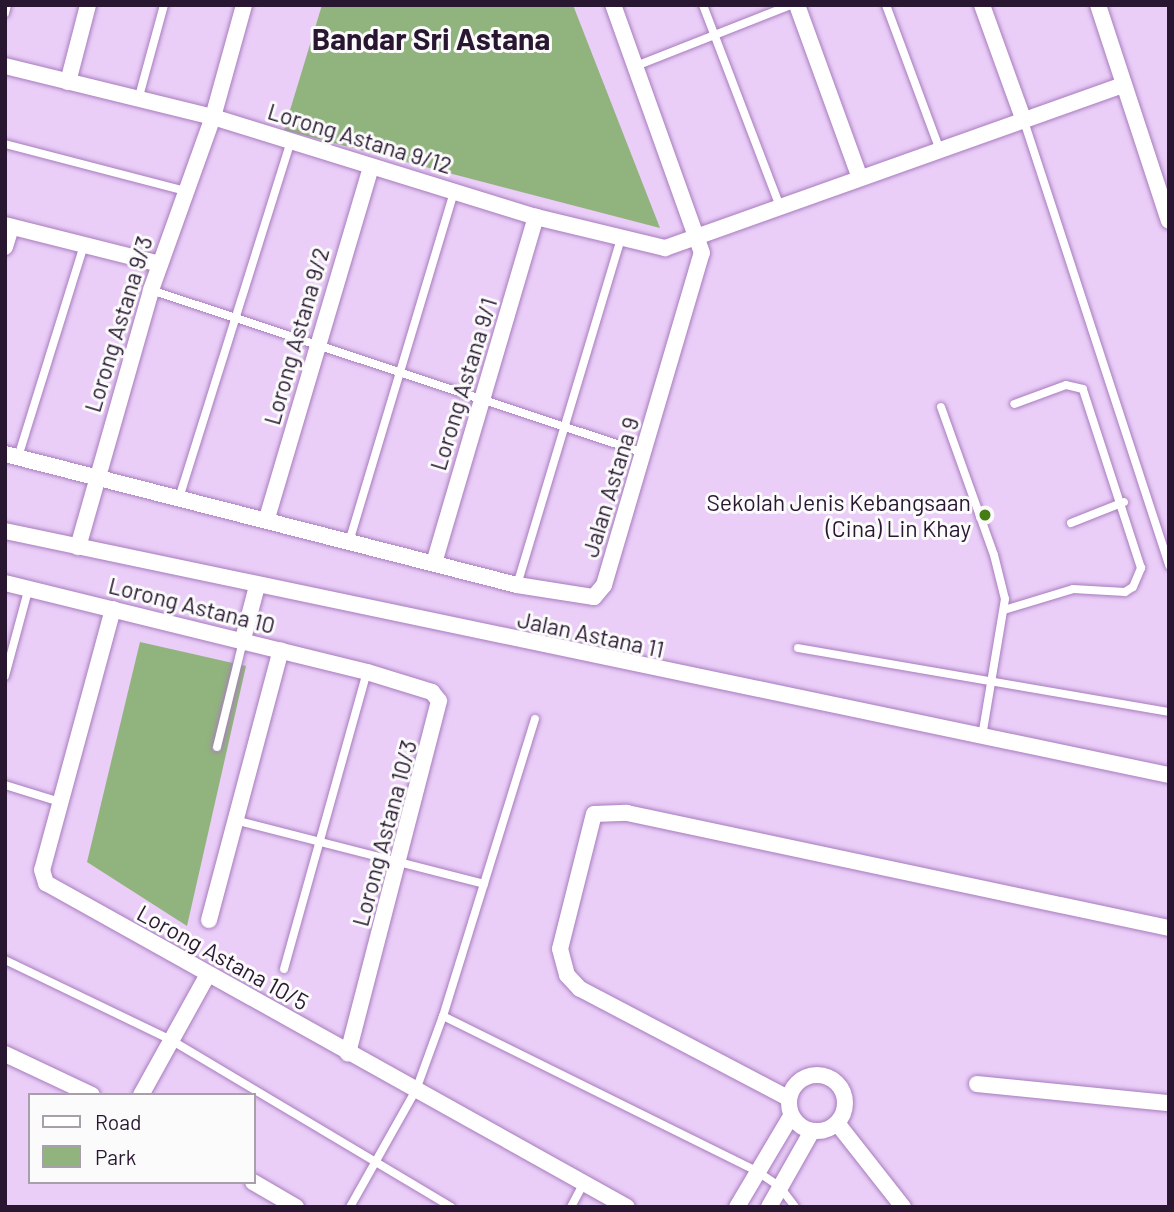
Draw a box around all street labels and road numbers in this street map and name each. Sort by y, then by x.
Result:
street label: Lorong Astana 9/12 [265,97,455,179]
street label: Lorong Astana 9/3 [78,233,158,415]
street label: Lorong Astana 9/2 [258,244,334,428]
street label: Lorong Astana 9/1 [424,294,502,474]
street label: Jalan Astana 9 [576,414,644,560]
street label: Lorong Astana 10 [106,571,278,639]
street label: Jalan Astana 11 [515,605,667,663]
street label: Lorong Astana 10/3 [346,737,422,929]
street label: Lorong Astana 10/5 [133,898,313,1016]

